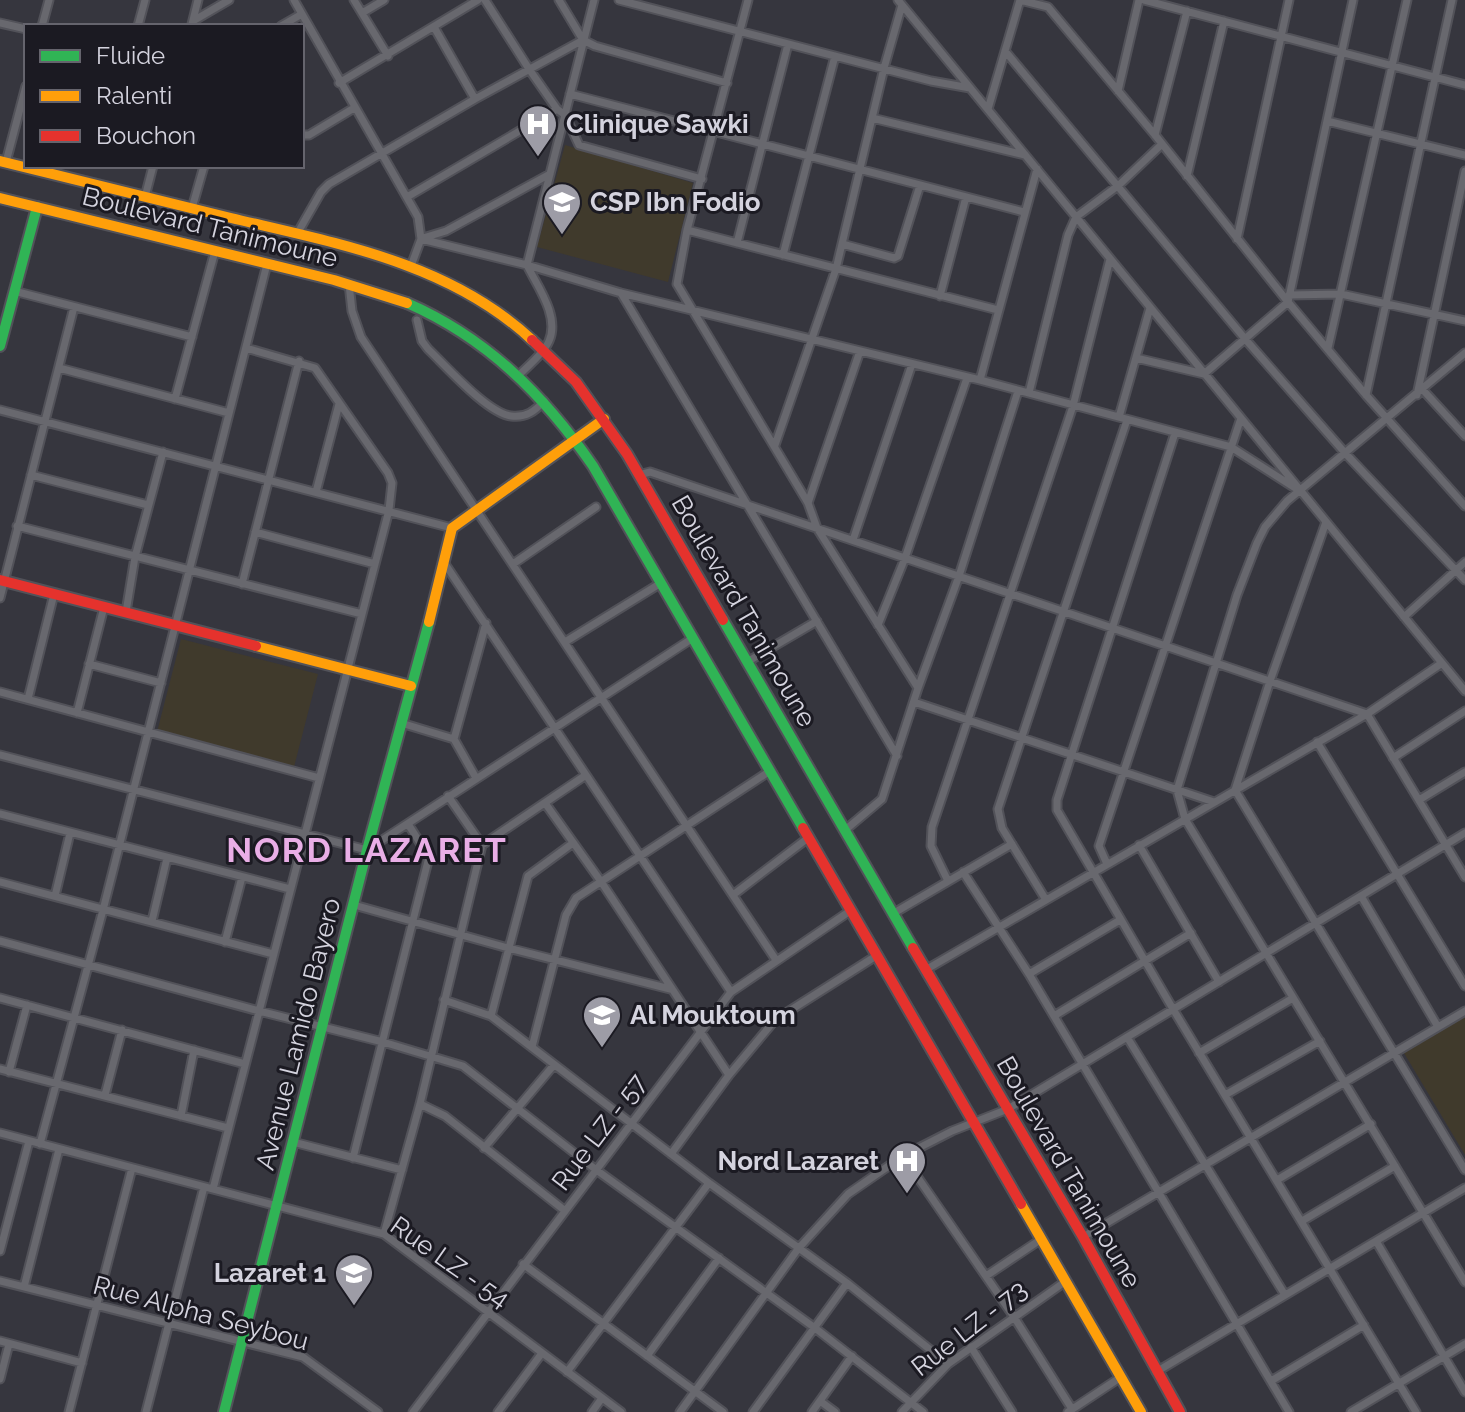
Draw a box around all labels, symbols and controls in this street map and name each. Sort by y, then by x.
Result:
legend [24,24,304,168]
text: Fluide [96,41,165,70]
text: Ralenti [96,81,172,110]
hospital icon: Clinique Sawki [517,103,559,158]
place label: Clinique Sawki [566,109,749,139]
text: Bouchon [96,121,196,150]
street label: Boulevard Tanimoune [79,181,341,273]
school or university icon: CSP Ibn Fodio [541,181,583,236]
place label: CSP Ibn Fodio [590,187,760,217]
street label: Boulevard Tanimoune [665,490,823,732]
district label: NORD LAZARET [226,830,508,870]
street label: Avenue Lamido Bayero [250,895,346,1173]
school or university icon: Al Mouktoum [581,994,623,1049]
place label: Al Mouktoum [630,1000,796,1030]
street label: Boulevard Tanimoune [990,1051,1148,1293]
street label: Rue LZ - 57 [546,1068,653,1196]
hospital icon: Nord Lazaret [886,1140,928,1195]
place label: Nord Lazaret [718,1146,879,1176]
street label: Rue LZ - 54 [385,1210,515,1314]
school or university icon: Lazaret 1 [333,1252,375,1307]
place label: Lazaret 1 [214,1258,326,1288]
street label: Rue Alpha Seybou [90,1270,312,1356]
street label: Rue LZ - 73 [906,1274,1032,1382]

